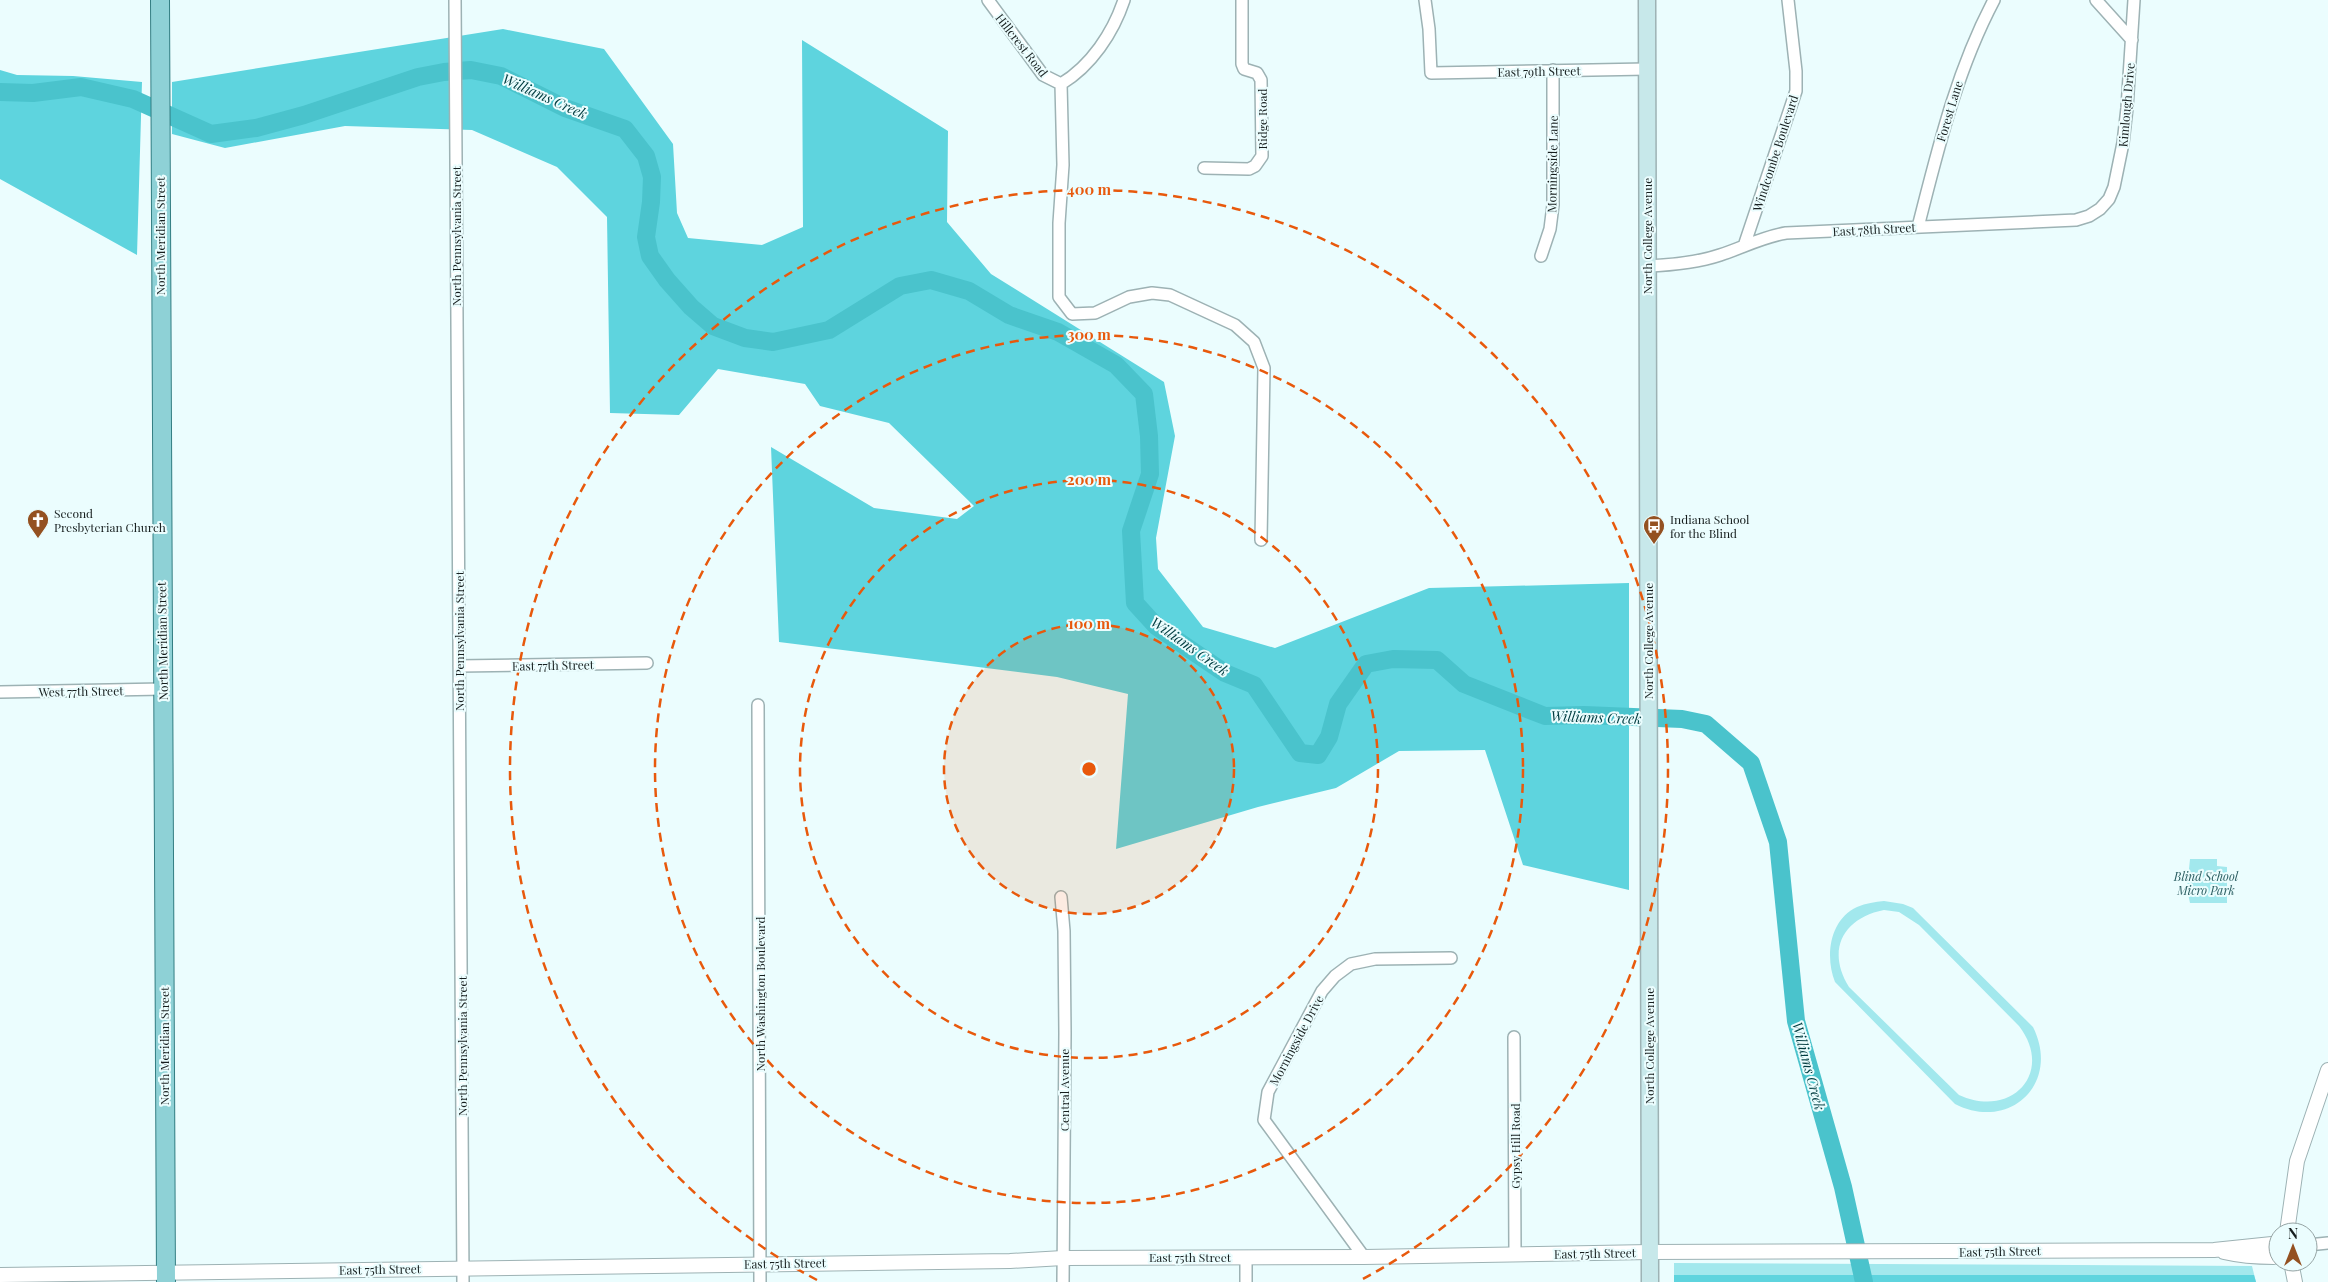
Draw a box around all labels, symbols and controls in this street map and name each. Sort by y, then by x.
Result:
street label: Hillcrest Road [992,10,1052,80]
street label: East 79th Street [1497,62,1581,80]
street label: Kimlough Drive [2114,62,2138,148]
water label: Williams Creek [500,69,590,123]
street label: Forest Lane [1932,79,1966,143]
street label: Ridge Road [1254,89,1270,149]
street label: Windcombe Boulevard [1748,93,1801,214]
street label: Morningside Lane [1543,115,1561,213]
street label: North Pennsylvania Street [448,165,464,306]
street label: North Meridian Street [152,176,168,295]
street label: North College Avenue [1639,178,1655,294]
text: 400 m [1067,179,1112,199]
street label: East 78th Street [1832,219,1917,239]
text: 300 m [1067,324,1111,344]
text: 200 m [1067,469,1112,489]
place label: Second Presbyterian Church [54,505,166,535]
church icon: Second Presbyterian Church [26,508,50,539]
place label: Indiana School for the Blind [1670,511,1750,541]
bus stop icon: Indiana School for the Blind [1642,514,1666,545]
street label: North Pennsylvania Street [451,570,467,711]
street label: North Meridian Street [153,581,171,700]
street label: North College Avenue [1640,583,1656,699]
water label: Williams Creek [1147,612,1233,680]
text: 100 m [1068,613,1111,633]
street label: East 77th Street [512,656,595,674]
street label: West 77th Street [37,682,124,700]
water label: Williams Creek [1550,706,1642,728]
centre of rings [1080,760,1098,778]
park label: Blind School Micro Park [2173,868,2239,898]
street label: North Washington Boulevard [752,917,768,1071]
street label: North Pennsylvania Street [454,975,470,1116]
street label: North Meridian Street [156,986,172,1105]
street label: North College Avenue [1641,988,1657,1104]
street label: Morningside Drive [1265,992,1327,1088]
water label: Williams Creek [1788,1020,1830,1112]
street label: Central Avenue [1056,1049,1072,1131]
street label: Gypsy Hill Road [1507,1103,1523,1189]
north arrow [2268,1222,2318,1272]
text: N [2288,1224,2298,1243]
street label: East 75th Street [1959,1242,2042,1260]
street label: East 75th Street [1554,1244,1637,1262]
street label: East 75th Street [1149,1249,1232,1265]
street label: East 75th Street [744,1254,827,1272]
street label: East 75th Street [339,1260,422,1278]

